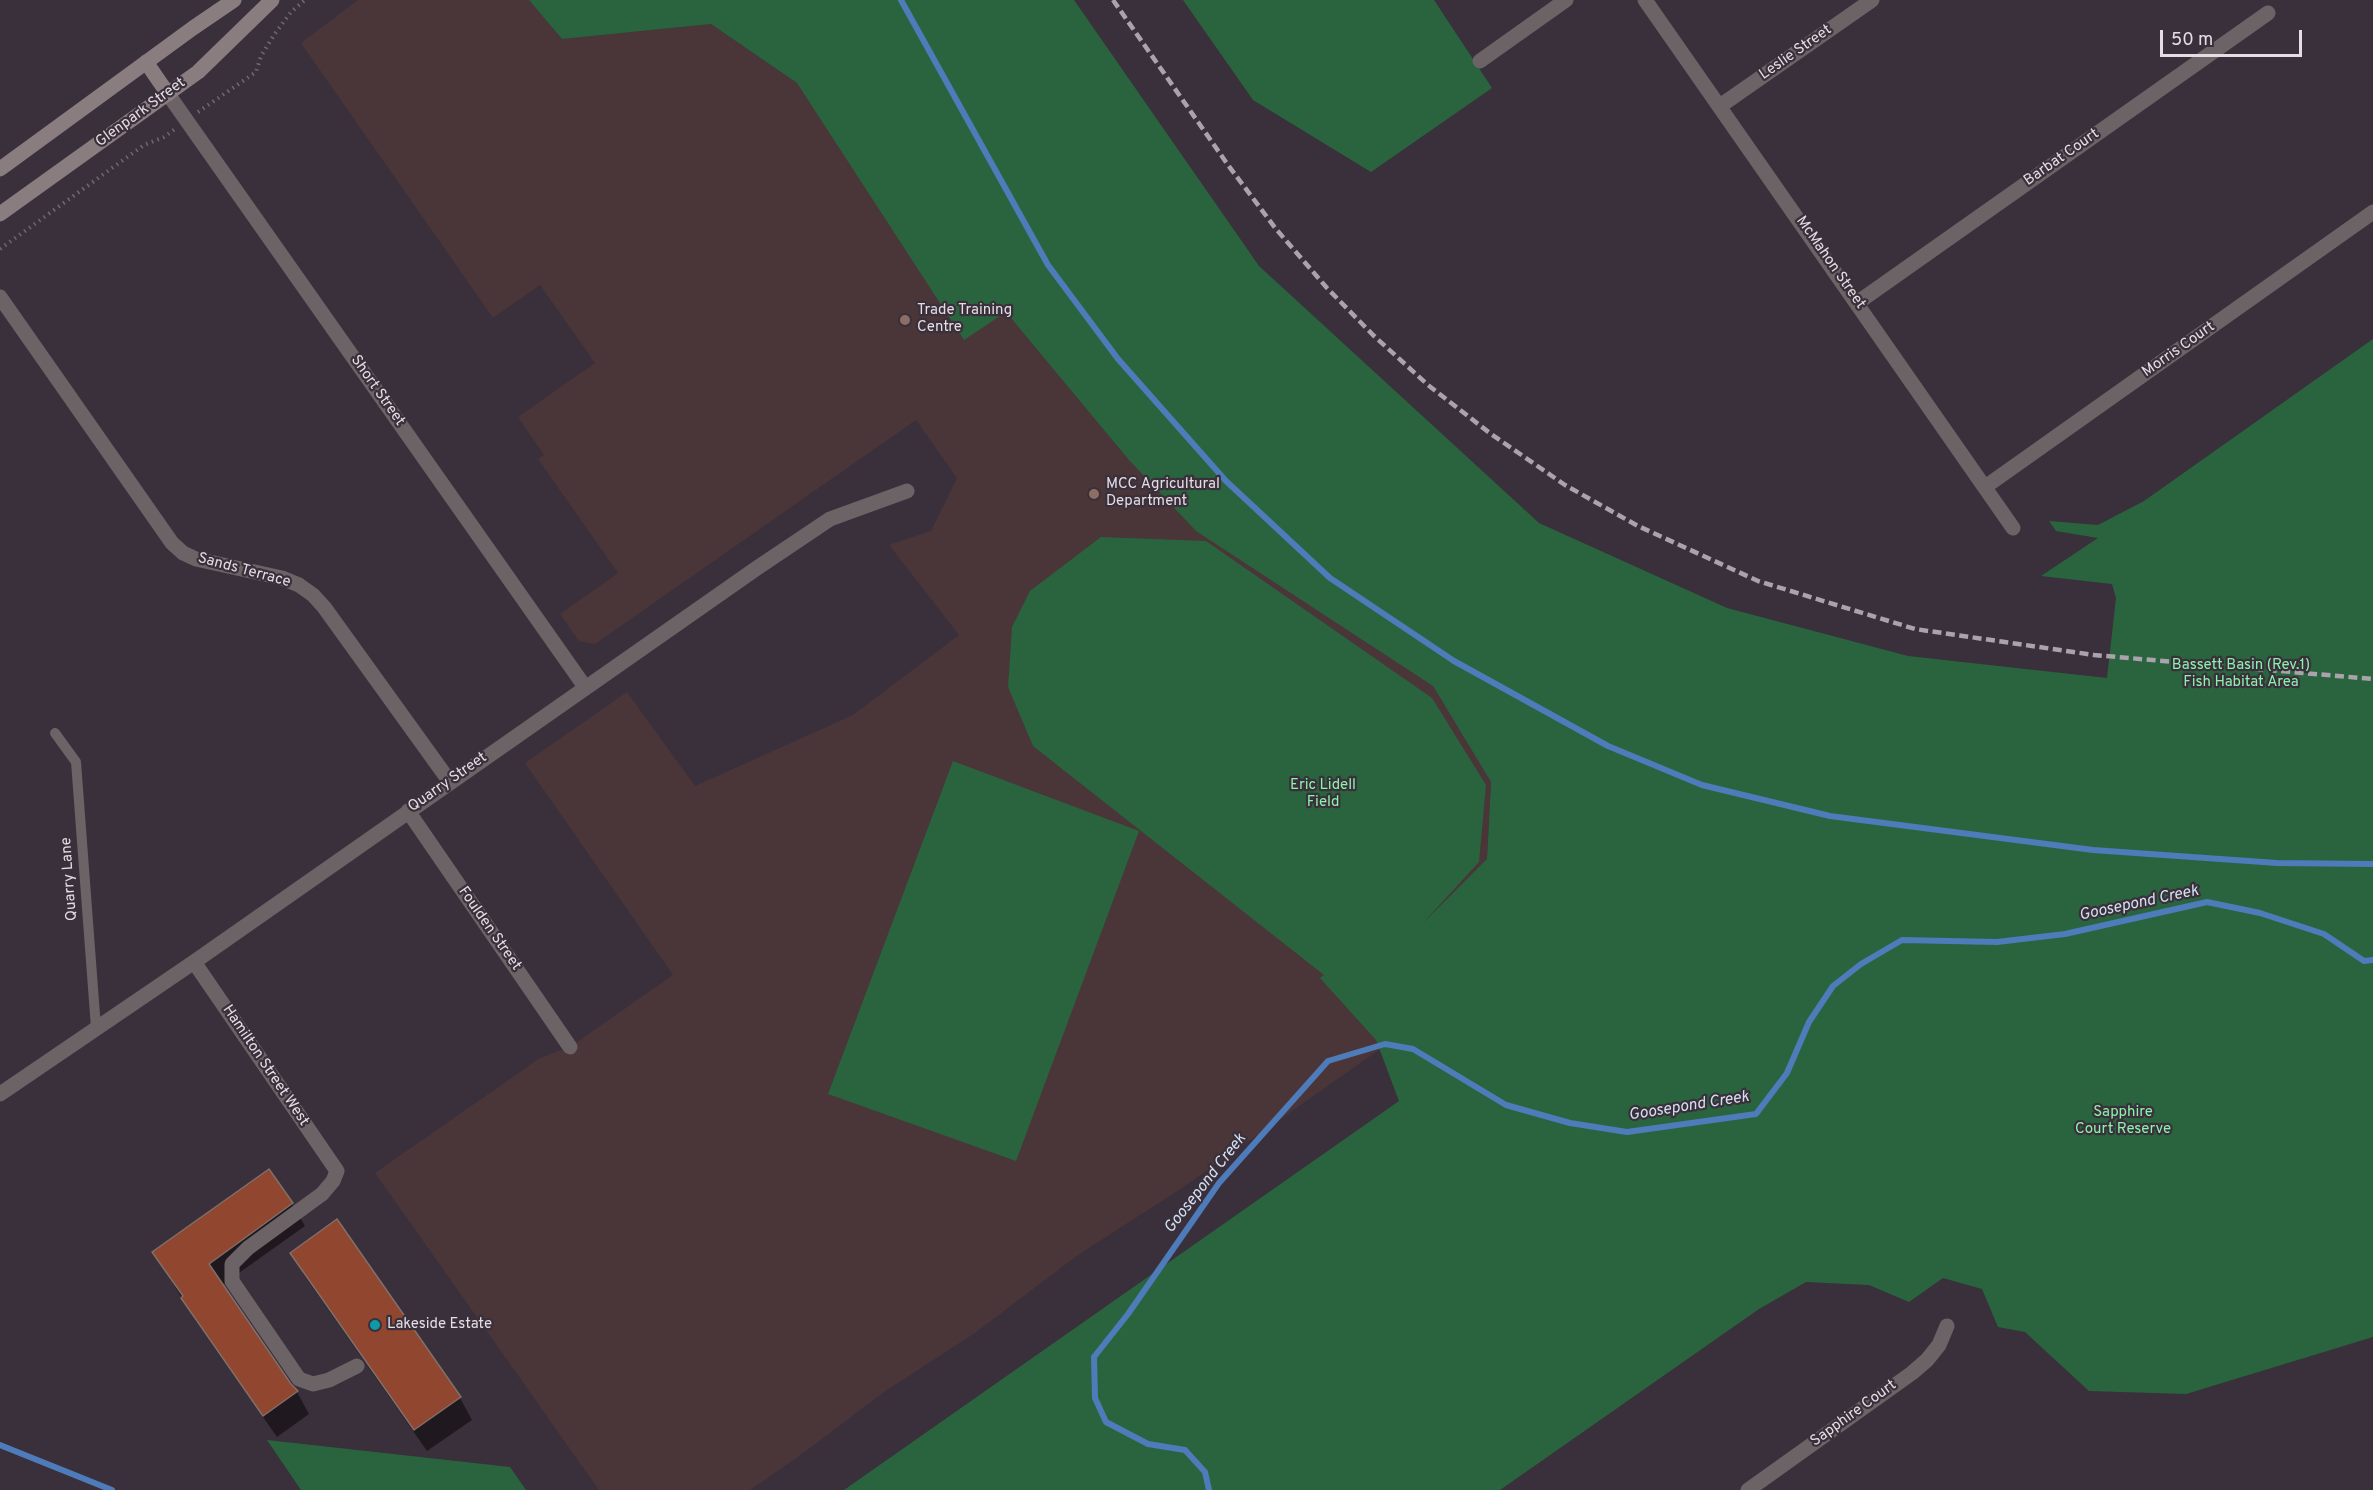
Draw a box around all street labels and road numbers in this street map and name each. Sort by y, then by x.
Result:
street label: Leslie Street [1756,22,1836,84]
street label: Glenpark Street [93,74,189,152]
street label: Barbat Court [2021,125,2103,191]
street label: McMahon Street [1791,213,1869,313]
street label: Morris Court [2139,318,2219,382]
street label: Short Street [346,352,408,430]
street label: Sands Terrace [196,550,292,592]
street label: Quarry Street [405,749,491,817]
street label: Quarry Lane [58,836,82,922]
street label: Foulden Street [454,884,524,974]
street label: Hamilton Street West [218,1002,312,1130]
street label: Sapphire Court [1808,1377,1900,1451]

